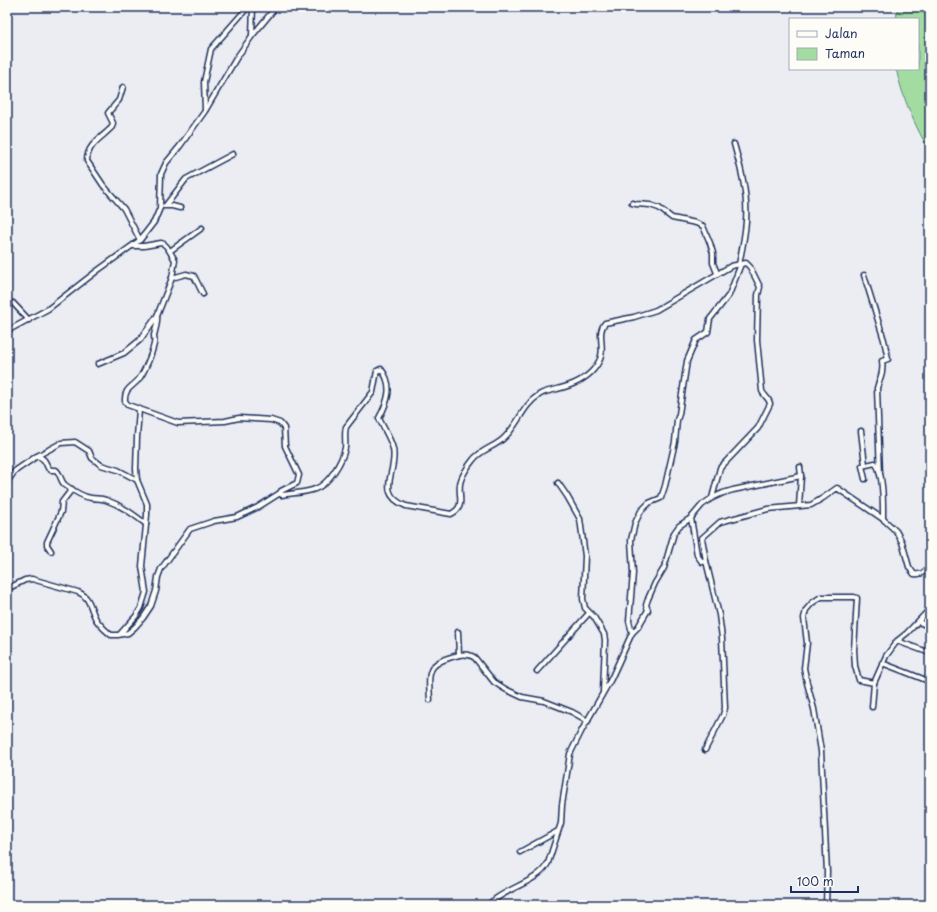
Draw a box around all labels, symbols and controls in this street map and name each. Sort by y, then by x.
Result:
legend [789,18,919,70]
text: Jalan [825,24,858,42]
text: Taman [825,44,865,62]
scale bar [791,868,858,894]
text: 100 m [797,872,834,890]

